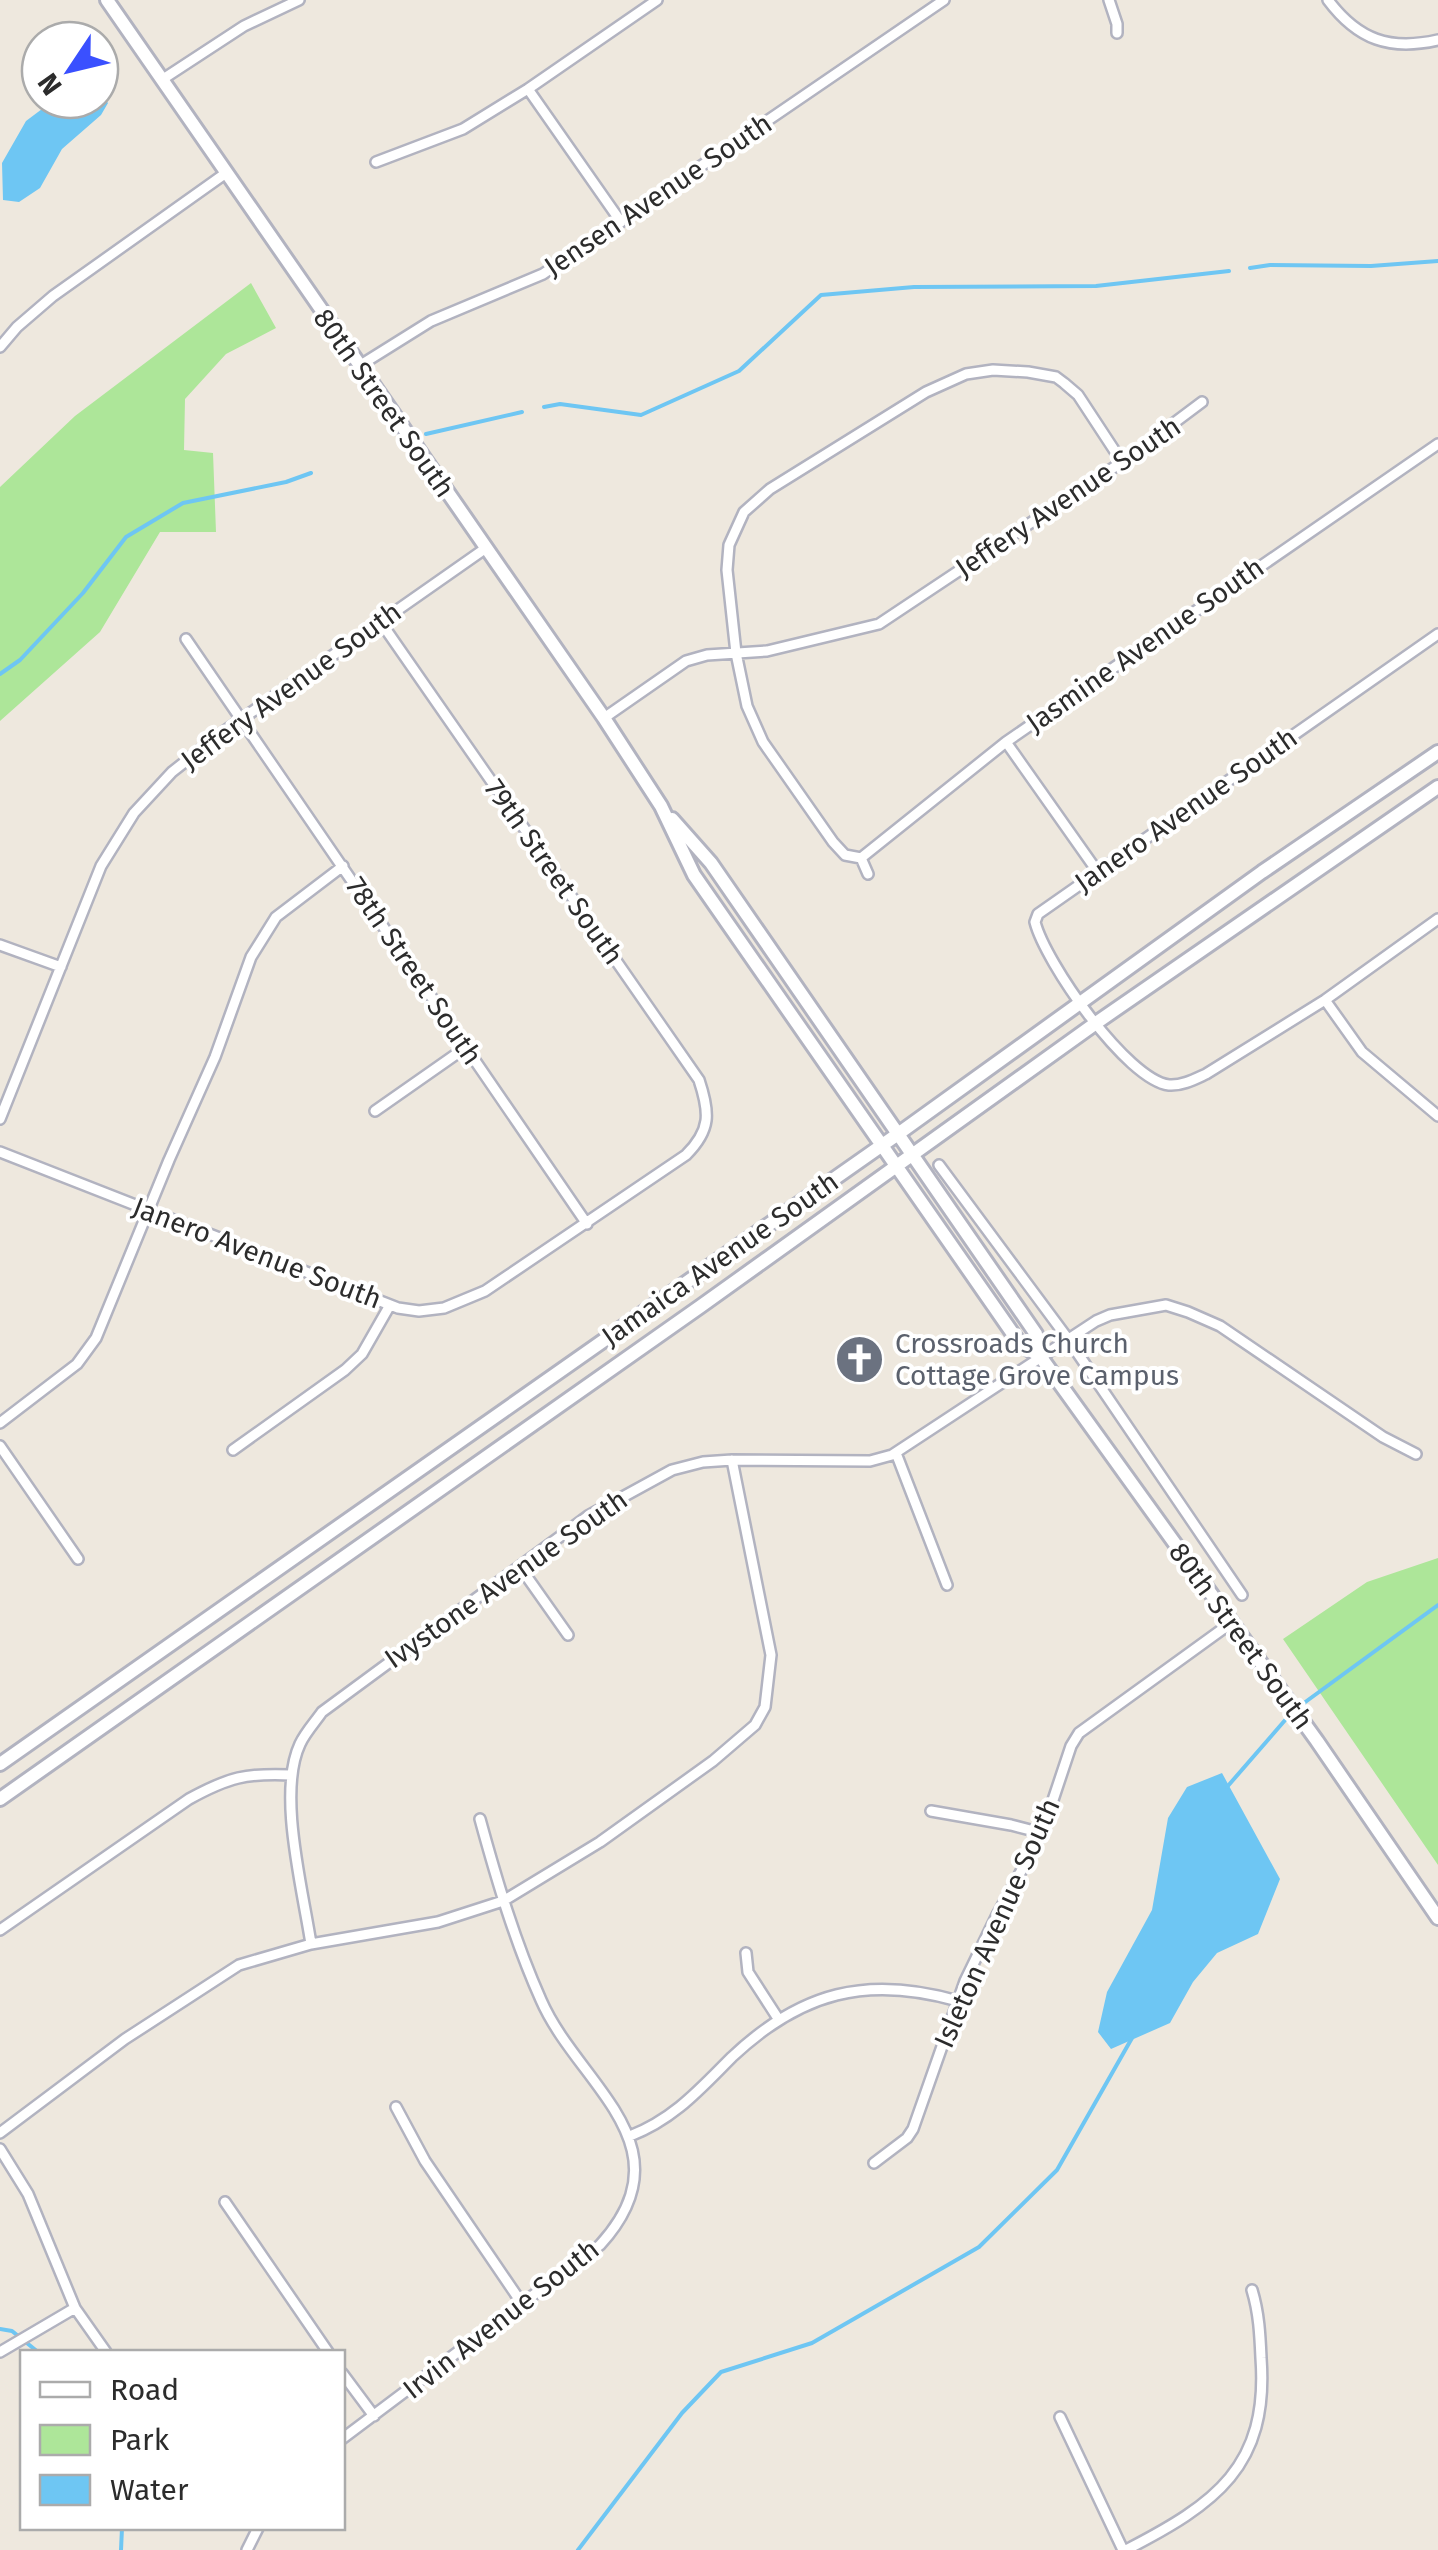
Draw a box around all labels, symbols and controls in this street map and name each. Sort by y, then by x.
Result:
north arrow [20,20,120,120]
text: N [31,67,69,101]
street label: Jensen Avenue South [538,107,778,283]
street label: 80th Street South [307,302,461,504]
street label: Jeffery Avenue South [949,409,1187,585]
street label: Jasmine Avenue South [1020,551,1270,739]
street label: Jeffery Avenue South [174,595,408,777]
street label: Janero Avenue South [1068,721,1304,899]
street label: 79th Street South [478,773,630,971]
street label: 78th Street South [339,871,489,1071]
street label: Jamaica Avenue South [595,1165,845,1353]
street label: Janero Avenue South [128,1190,386,1316]
place label: Crossroads Church Cottage Grove Campus [895,1327,1179,1392]
church icon: Crossroads Church Cottage Grove Campus [834,1333,886,1385]
street label: Ivystone Avenue South [378,1483,634,1675]
street label: 80th Street South [1162,1536,1320,1736]
street label: Isleton Avenue South [927,1793,1067,2053]
street label: Irvin Avenue South [397,2232,605,2406]
legend [20,2350,345,2530]
text: Road [110,2372,179,2408]
text: Park [110,2422,170,2458]
text: Water [110,2472,189,2508]

